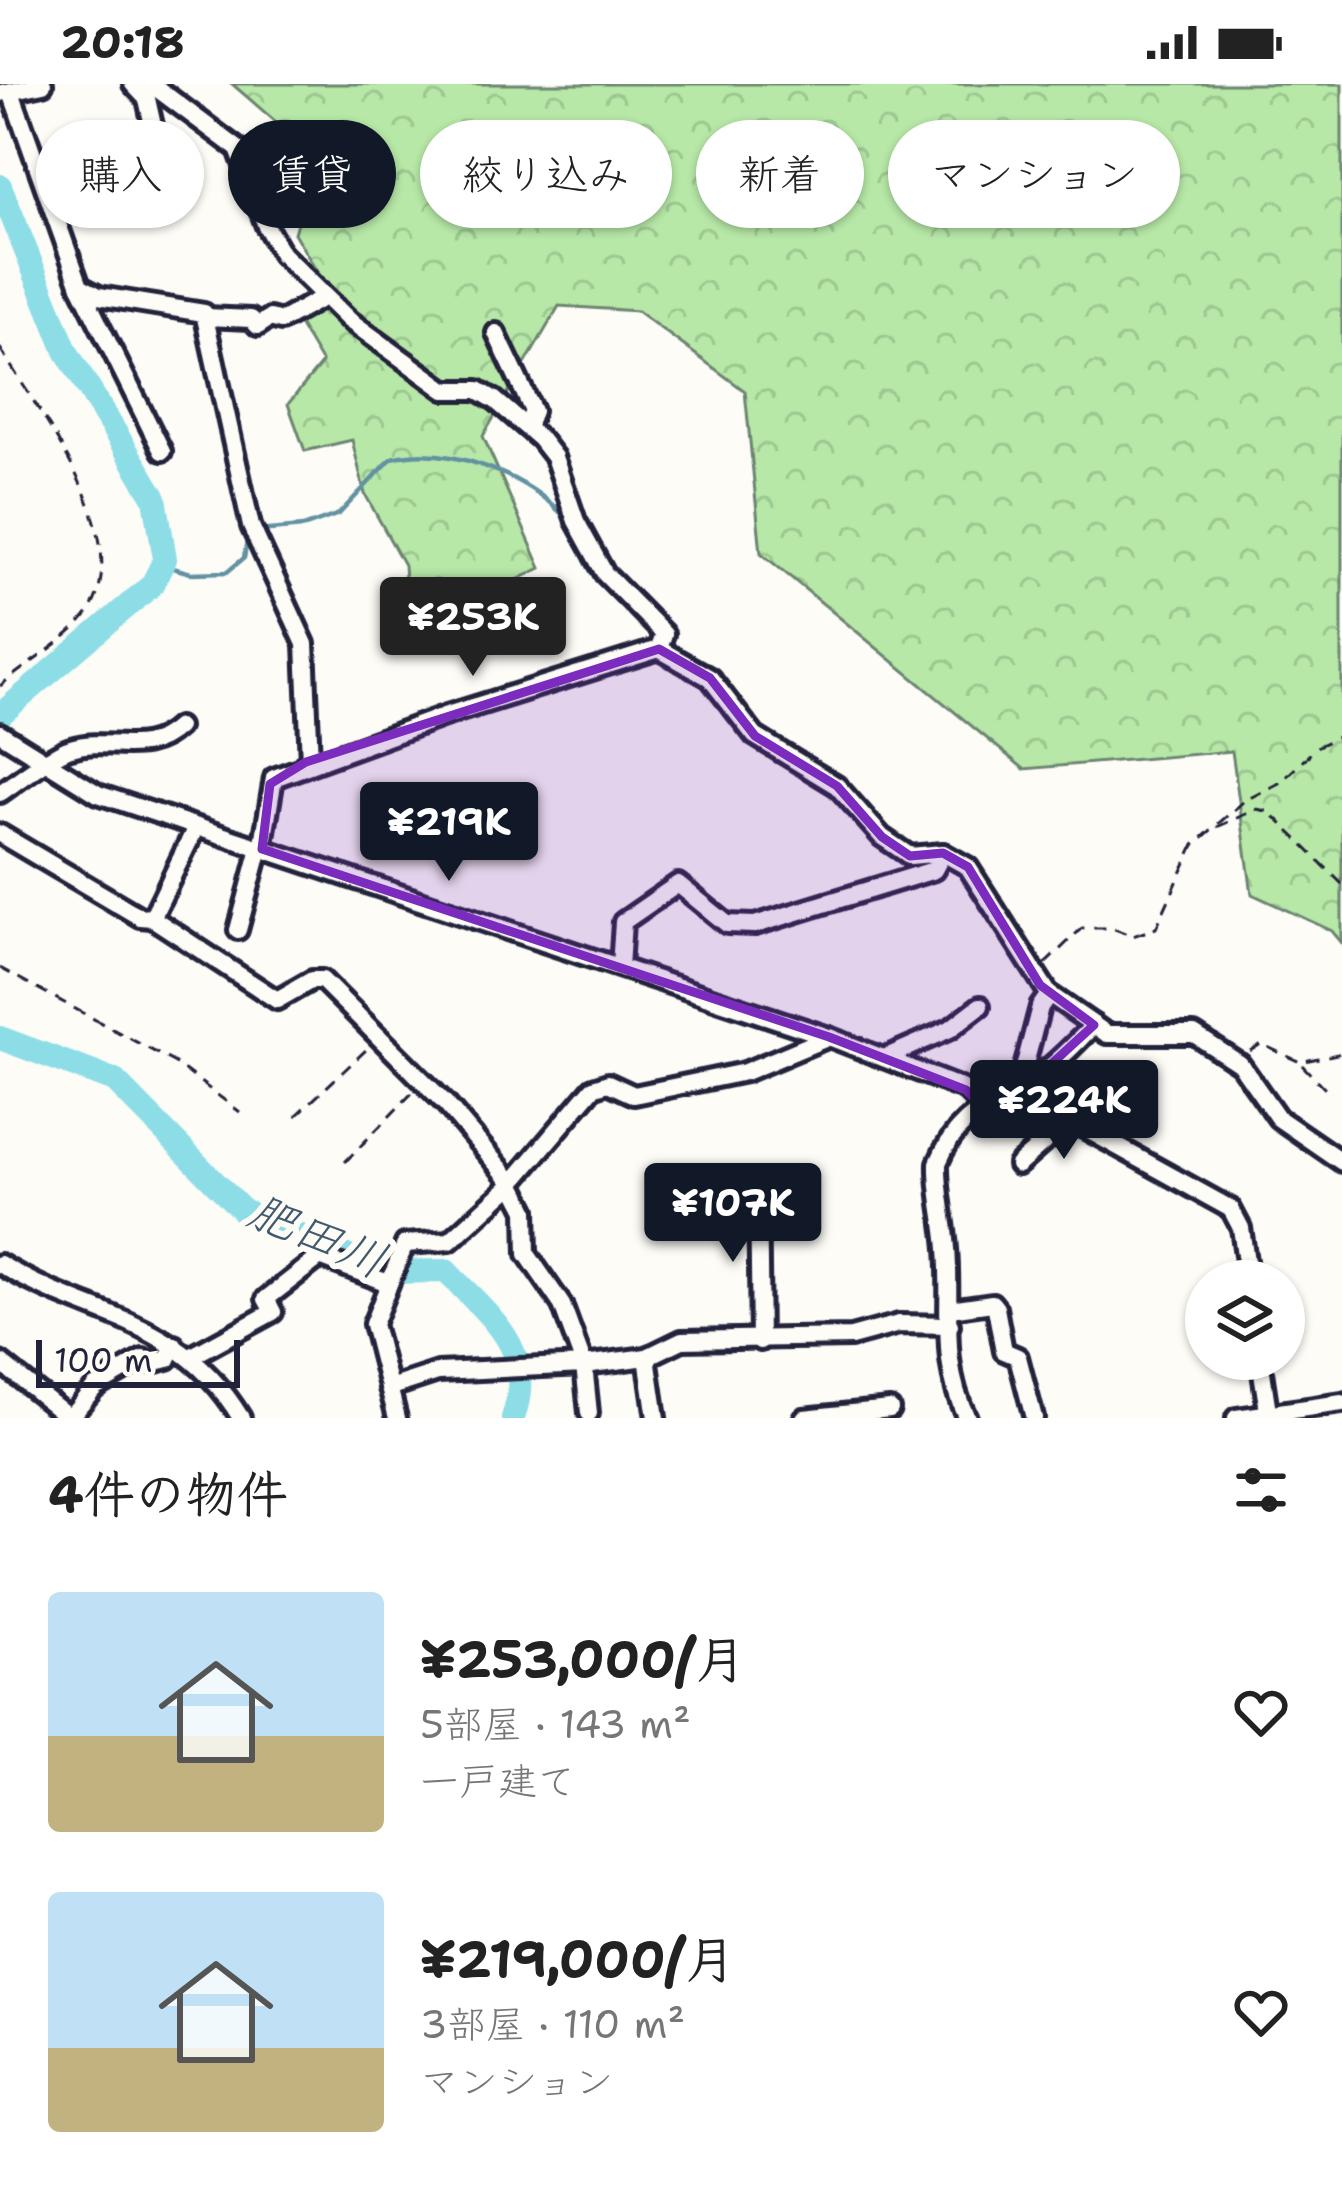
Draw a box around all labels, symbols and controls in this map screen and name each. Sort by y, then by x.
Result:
text: 20:18 [60,12,185,72]
chip: 購入 [36,120,204,228]
chip: 賃貸 [228,120,396,228]
chip: 絞り込み [420,120,672,228]
chip: 新着 [696,120,864,228]
chip: マンション [888,120,1180,228]
pin: ¥253K [389,577,557,679]
text: ¥253K [407,590,539,642]
pin: ¥219K [365,782,533,884]
text: ¥219K [387,795,511,847]
pin: ¥224K [980,1060,1148,1162]
text: ¥224K [997,1073,1131,1125]
pin: ¥107K [649,1163,817,1265]
text: ¥107K [671,1176,795,1228]
water label: 肥田川 [239,1177,397,1293]
map controls [1185,1260,1305,1380]
button: layers [1185,1260,1305,1380]
scale bar [36,1334,240,1387]
text: 100 m [54,1338,153,1383]
icon: filters [1228,1457,1294,1523]
text: 4件の物件 [48,1460,288,1528]
text: ¥253,000/月 [420,1625,746,1693]
icon: home [144,1640,288,1784]
icon: heart [1228,1679,1294,1745]
text: 5部屋 · 143 m² [420,1698,691,1750]
text: 一戸建て [420,1755,576,1807]
text: ¥219,000/月 [420,1925,736,1993]
icon: home [144,1940,288,2084]
icon: heart [1228,1979,1294,2045]
text: 3部屋 · 110 m² [420,1998,685,2050]
text: マンション [420,2055,613,2107]

